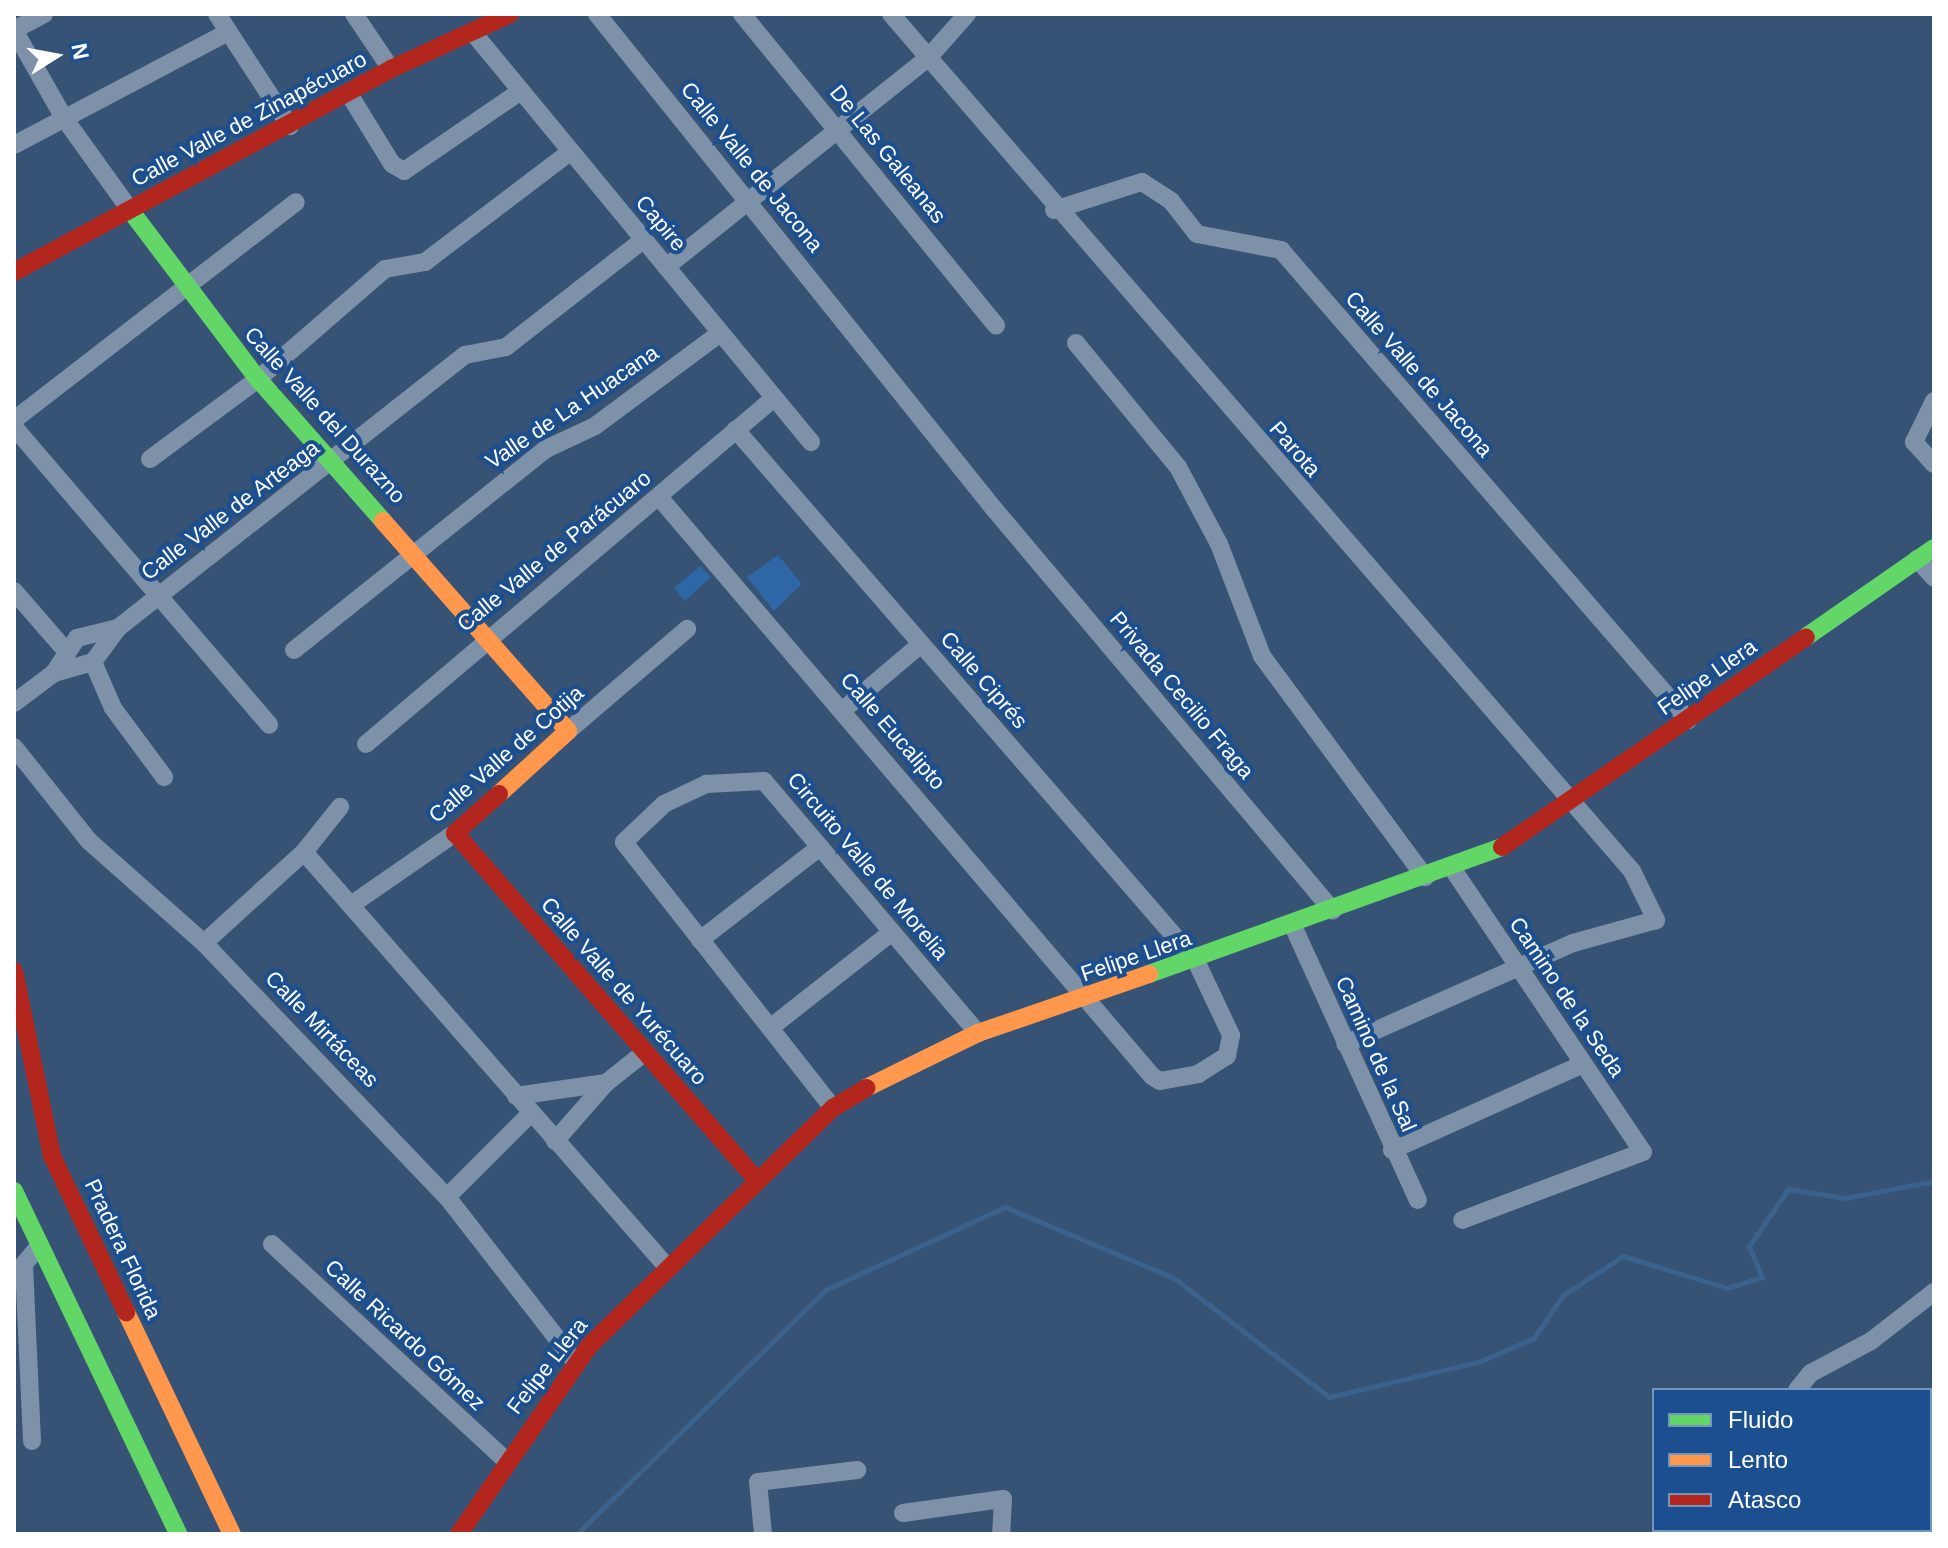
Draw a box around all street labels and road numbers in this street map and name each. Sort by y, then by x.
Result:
street label: Calle Valle de Zinapécuaro [127,46,371,192]
street label: Calle Valle de Jacona [675,77,829,257]
street label: De Las Galeanas [824,80,952,228]
street label: Capire [630,190,692,256]
street label: Calle Valle de Jacona [1340,286,1498,462]
street label: Calle Valle del Durazno [239,321,411,509]
street label: Valle de La Huacana [481,339,663,475]
street label: Parota [1264,416,1326,482]
street label: Calle Valle de Arteaga [135,434,325,586]
street label: Calle Valle de Parácuaro [452,465,656,637]
street label: Privada Cecilio Fraga [1104,606,1260,784]
street label: Calle Ciprés [935,626,1033,734]
street label: Felipe Llera [1652,633,1762,721]
street label: Calle Eucalipto [835,667,951,795]
street label: Calle Valle de Cotija [423,680,589,828]
street label: Circuito Valle de Morelia [782,767,954,965]
street label: Calle Valle de Yurécuaro [535,892,713,1090]
street label: Camino de la Seda [1504,912,1630,1082]
street label: Felipe Llera [1077,925,1195,987]
street label: Calle Mirtáceas [260,965,384,1093]
street label: Camino de la Sal [1330,972,1422,1136]
street label: Pradera Florida [79,1175,167,1323]
street label: Calle Ricardo Gómez [320,1254,490,1416]
street label: Felipe Llera [501,1313,593,1419]

